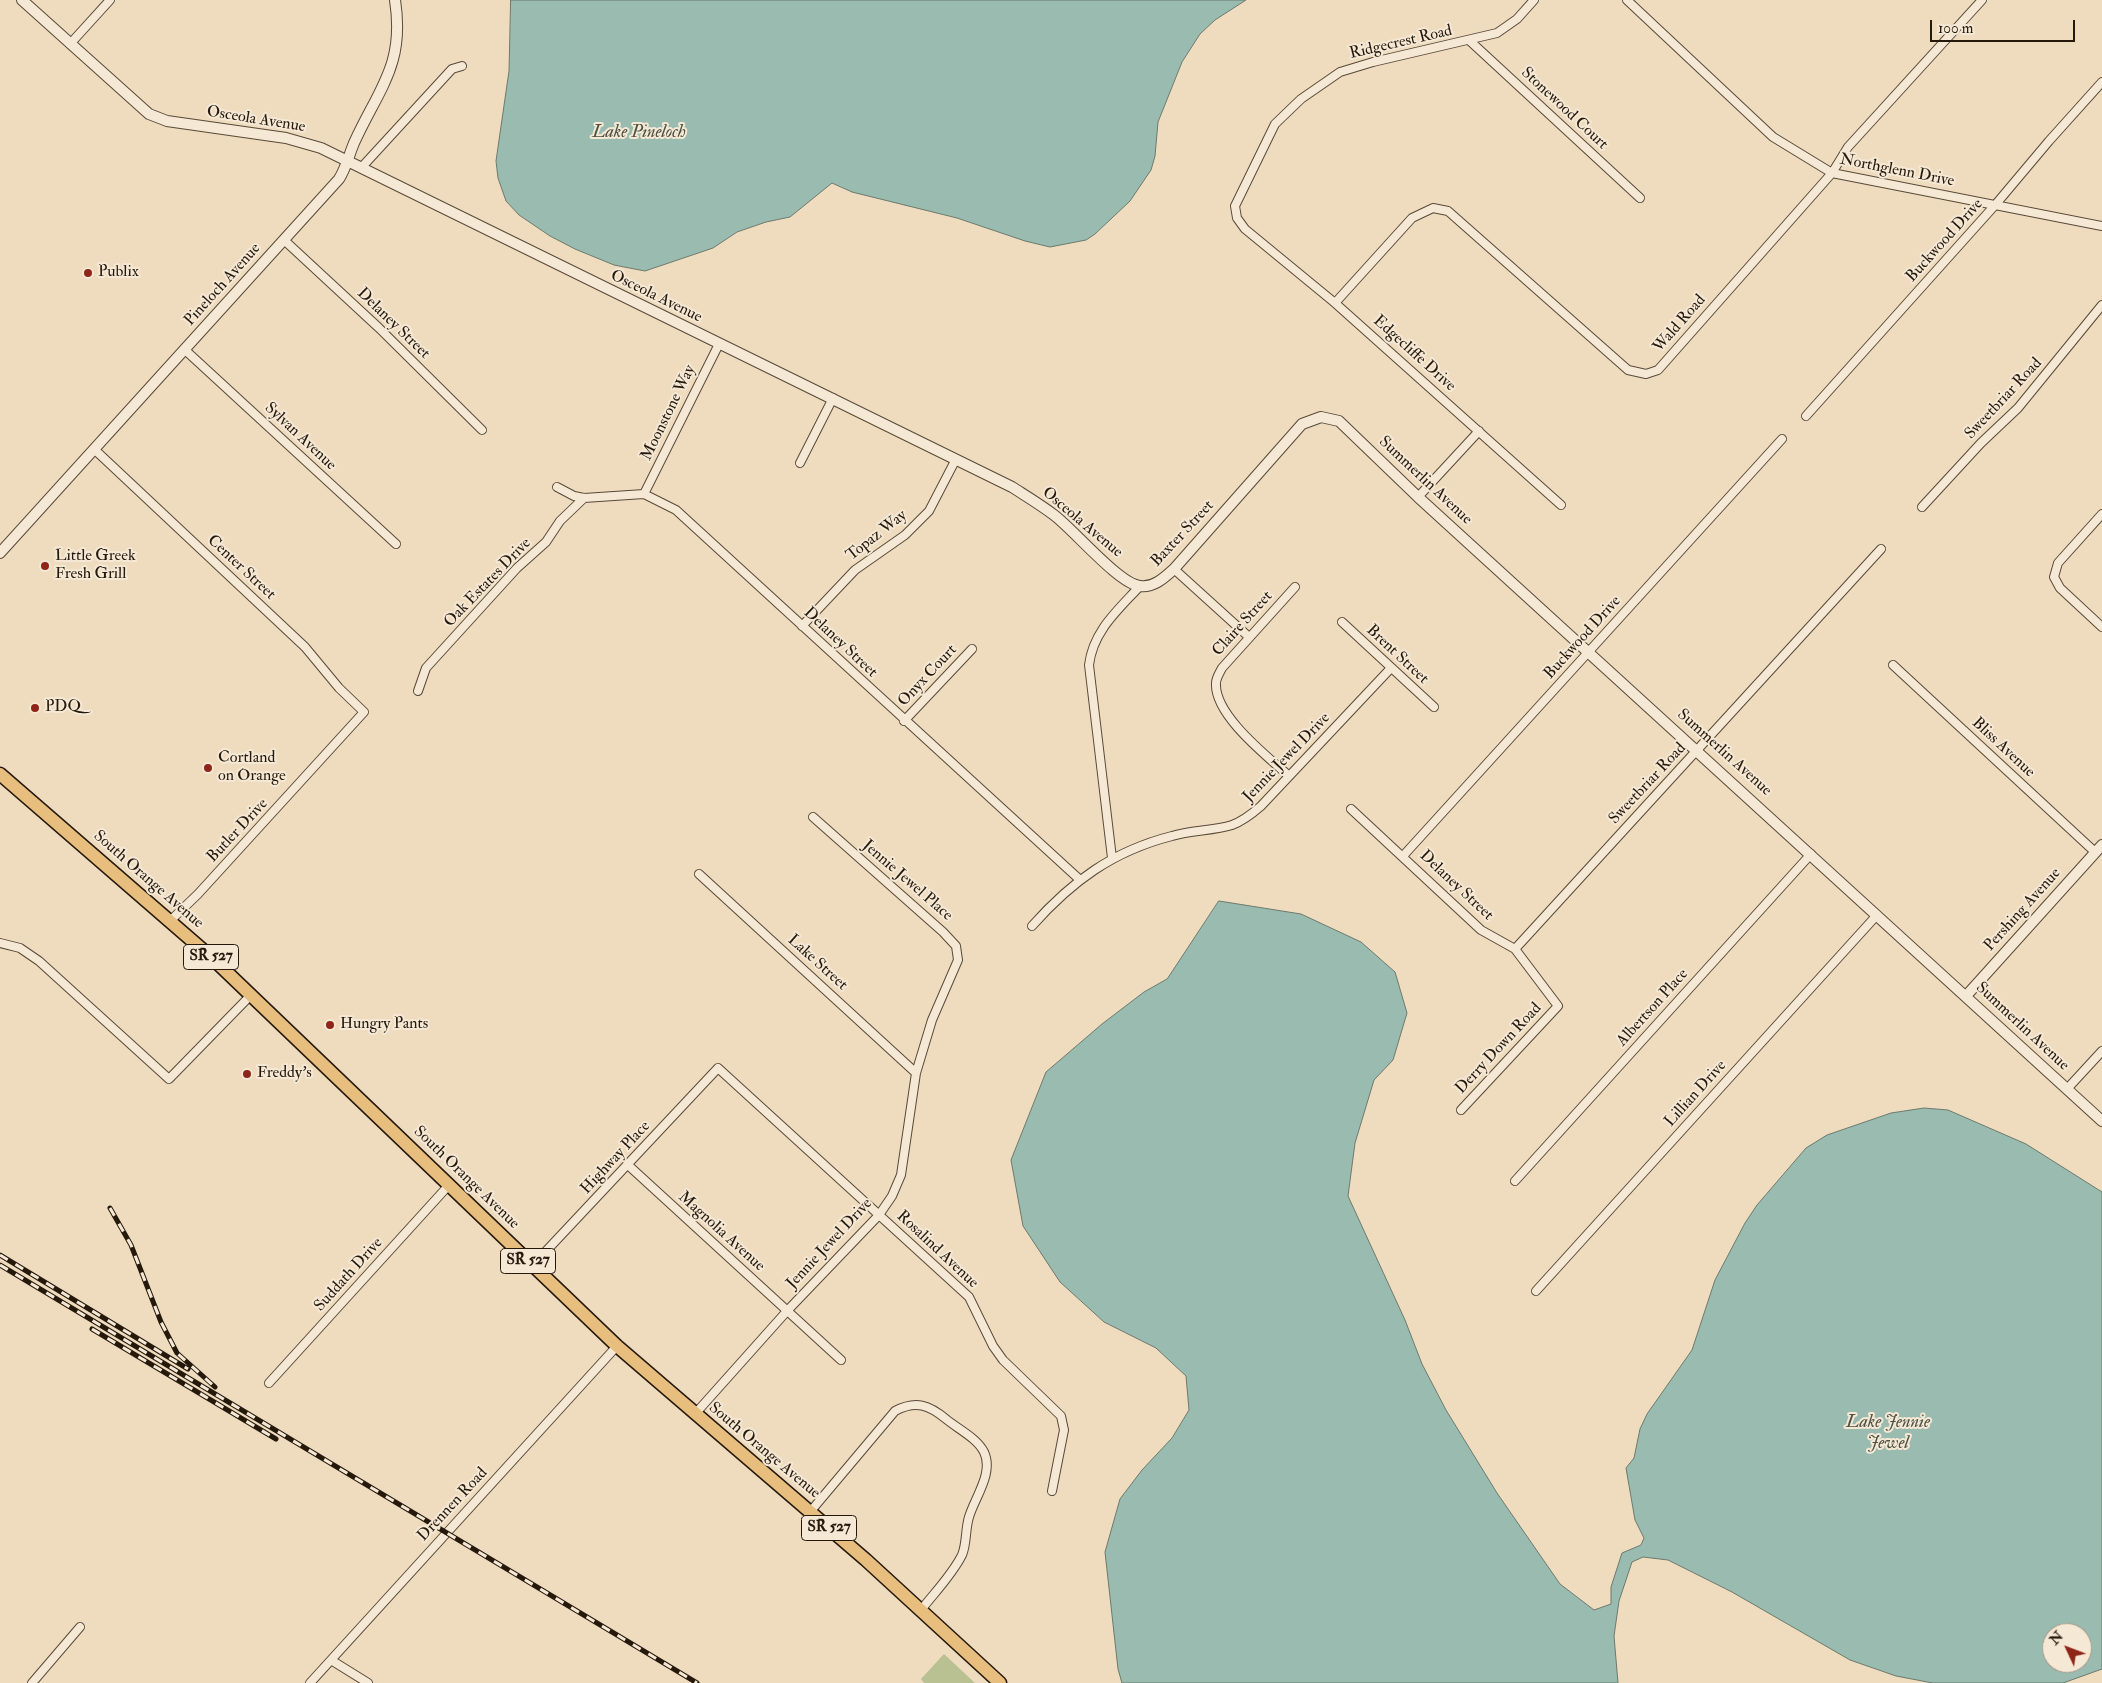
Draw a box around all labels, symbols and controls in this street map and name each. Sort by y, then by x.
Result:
scale bar [1932,10,2077,42]
text: 100 m [1938,19,1973,38]
street label: Ridgecrest Road [1348,22,1454,64]
street label: Stonewood Court [1517,64,1611,154]
street label: Osceola Avenue [205,103,307,137]
water label: Lake Pineloch [592,122,686,144]
street label: Northglenn Drive [1838,150,1956,192]
street label: Buckwood Drive [1902,195,1988,287]
street label: Pineloch Avenue [181,240,265,330]
place label: Publix [98,263,139,283]
marker: Publix [82,267,94,279]
street label: Osceola Avenue [607,267,705,327]
street label: Delaney Street [352,284,434,364]
street label: Wald Road [1650,291,1710,357]
street label: Edgecliffe Drive [1369,312,1459,396]
street label: Sweetbriar Road [1961,354,2047,444]
street label: Moonstone Way [638,362,700,464]
street label: Sylvan Avenue [260,399,340,475]
street label: Summerlin Avenue [1374,433,1476,529]
street label: Osceola Avenue [1038,484,1126,562]
street label: Baxter Street [1147,497,1219,571]
street label: Topaz Way [843,506,911,566]
street label: Center Street [203,532,279,604]
street label: Oak Estates Drive [441,534,535,632]
place label: Little Greek Fresh Grill [55,547,136,585]
marker: Little Greek Fresh Grill [39,560,51,572]
street label: Claire Street [1209,587,1277,661]
street label: Buckwood Drive [1540,592,1626,684]
street label: Delaney Street [799,604,881,682]
street label: Brent Street [1362,621,1432,689]
street label: Onyx Court [895,641,961,711]
place label: PDQ [45,698,81,718]
marker: PDQ [29,702,41,714]
street label: Summerlin Avenue [1673,705,1775,801]
street label: Jennie Jewel Drive [1239,709,1335,807]
street label: Bliss Avenue [1967,714,2039,782]
street label: Sweetbriar Road [1605,739,1691,829]
place label: Cortland on Orange [218,749,286,787]
marker: Cortland on Orange [202,762,214,774]
street label: Butler Drive [203,795,273,867]
street label: South Orange Avenue [89,827,207,933]
street label: Jennie Jewel Place [858,836,956,926]
street label: Delaney Street [1415,847,1497,925]
street label: Pershing Avenue [1981,864,2065,956]
street label: Lake Street [783,931,851,995]
road number: SR 527 [184,944,238,970]
street label: Albertson Place [1613,965,1693,1051]
street label: Summerlin Avenue [1971,979,2073,1075]
street label: Derry Down Road [1452,999,1546,1099]
place label: Hungry Pants [340,1015,428,1035]
marker: Hungry Pants [324,1019,336,1031]
street label: Lillian Drive [1661,1057,1731,1131]
place label: Freddy's [257,1064,312,1084]
marker: Freddy's [241,1068,253,1080]
street label: Highway Place [577,1117,655,1199]
street label: South Orange Avenue [409,1123,523,1233]
street label: Magnolia Avenue [674,1188,768,1276]
street label: Jennie Jewel Drive [783,1195,877,1293]
street label: Rosalind Avenue [892,1207,982,1293]
street label: Suddath Drive [311,1234,387,1316]
road number: SR 527 [500,1248,556,1274]
street label: South Orange Avenue [704,1399,824,1503]
water label: Lake Jennie Jewel [1846,1412,1930,1455]
street label: Drennen Road [414,1464,492,1546]
road number: SR 527 [802,1516,856,1540]
north arrow [2042,1623,2092,1673]
text: N [2046,1628,2067,1649]

